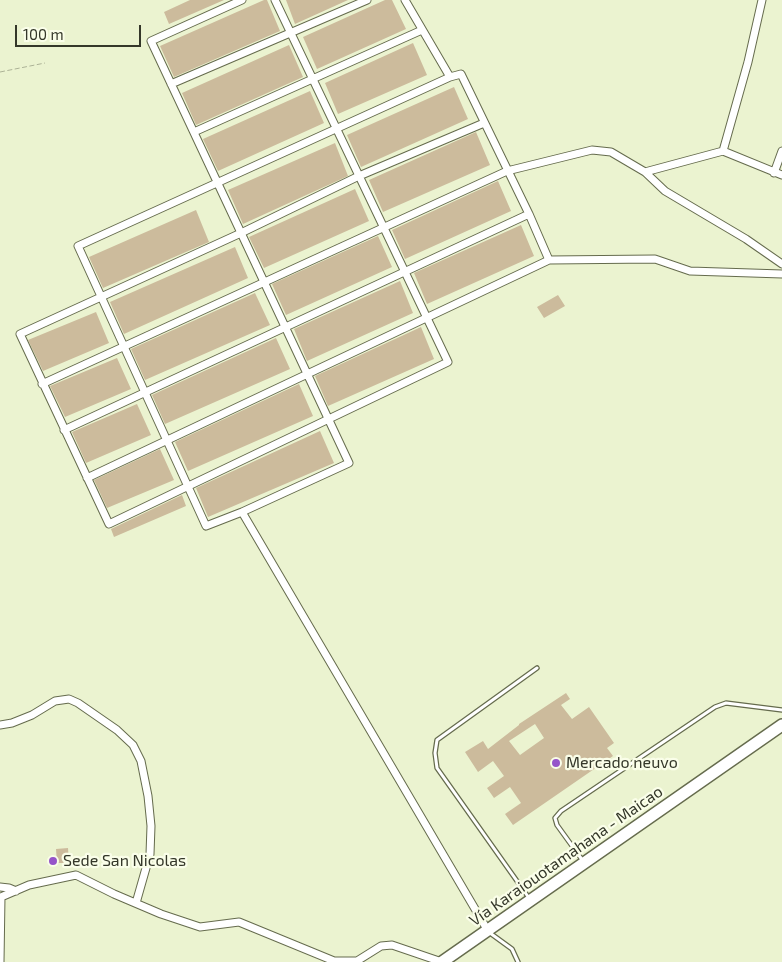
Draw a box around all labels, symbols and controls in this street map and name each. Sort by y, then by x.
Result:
scale bar [18,15,144,47]
text: 100 m [23,25,64,43]
place label: Mercado neuvo [566,753,678,773]
marker: Mercado neuvo [550,757,562,769]
street label: Vía Karaiouotamahana - Maicao [466,782,666,930]
place label: Sede San Nicolas [63,851,186,871]
marker: Sede San Nicolas [47,855,59,867]

